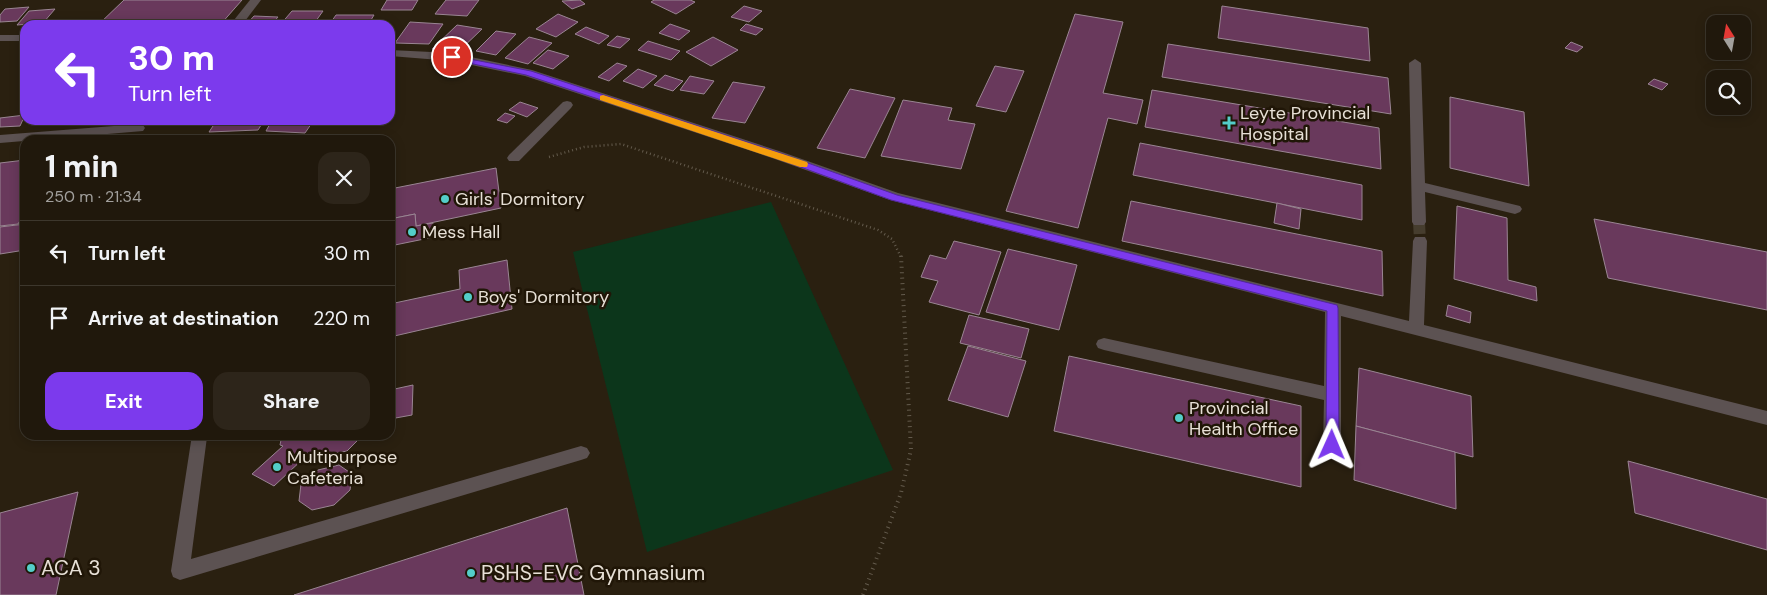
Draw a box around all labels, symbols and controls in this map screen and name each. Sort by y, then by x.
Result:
north arrow [1706,15,1751,60]
map controls [1706,15,1751,115]
text: 30 m [128,35,215,81]
pin [431,36,473,78]
icon: left [45,40,110,105]
icon: arrive [438,43,466,71]
button: search [1706,70,1751,115]
text: Turn left [128,79,212,108]
place label: Leyte Provincial Hospital [1240,101,1370,146]
marker: Leyte Provincial Hospital [1222,116,1236,130]
text: 1 min [45,147,118,186]
button: close [318,152,370,204]
text: 250 m · 21:34 [45,186,142,207]
place label: Girls' Dormitory [455,187,585,211]
marker: Girls' Dormitory [439,193,451,205]
place label: Mess Hall [422,220,500,244]
marker: Mess Hall [406,226,418,238]
icon: left [45,239,73,267]
text: Turn left [88,241,166,266]
text: 30 m [324,241,370,266]
place label: Boys' Dormitory [478,285,609,309]
marker: Boys' Dormitory [462,291,474,303]
icon: arrive [45,304,73,332]
text: Arrive at destination [88,306,279,331]
text: 220 m [313,306,370,331]
button: Exit [45,372,203,430]
button: Share [213,372,370,430]
place label: Provincial Health Office [1189,396,1298,441]
marker: Provincial Health Office [1173,412,1185,424]
position arrow [1305,418,1357,470]
place label: Multipurpose Cafeteria [287,445,397,490]
marker: Multipurpose Cafeteria [271,461,283,473]
place label: ACA 3 [41,554,101,582]
place label: PSHS-EVC Gymnasium [481,559,705,587]
marker: ACA 3 [25,562,37,574]
marker: PSHS-EVC Gymnasium [465,567,477,579]

